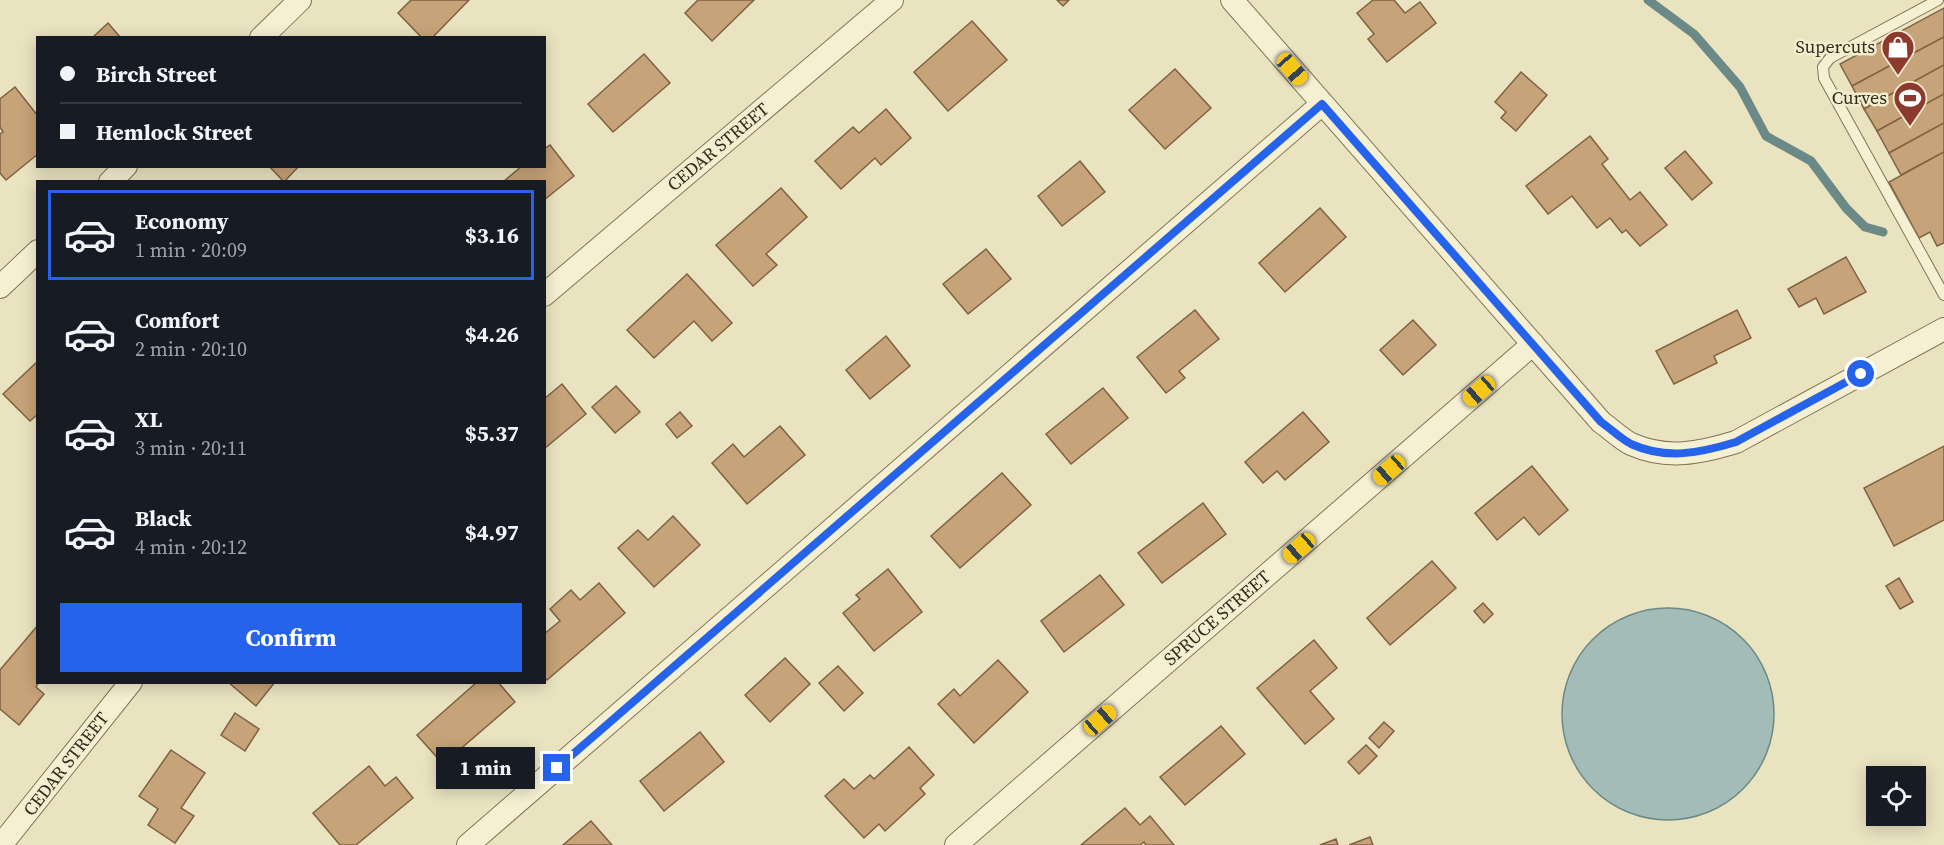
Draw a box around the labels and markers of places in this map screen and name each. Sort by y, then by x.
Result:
shop icon: Supercuts [1880,29,1916,76]
place label: Supercuts [1796,34,1875,59]
sports icon: Curves [1892,80,1928,127]
place label: Curves [1832,85,1887,110]

